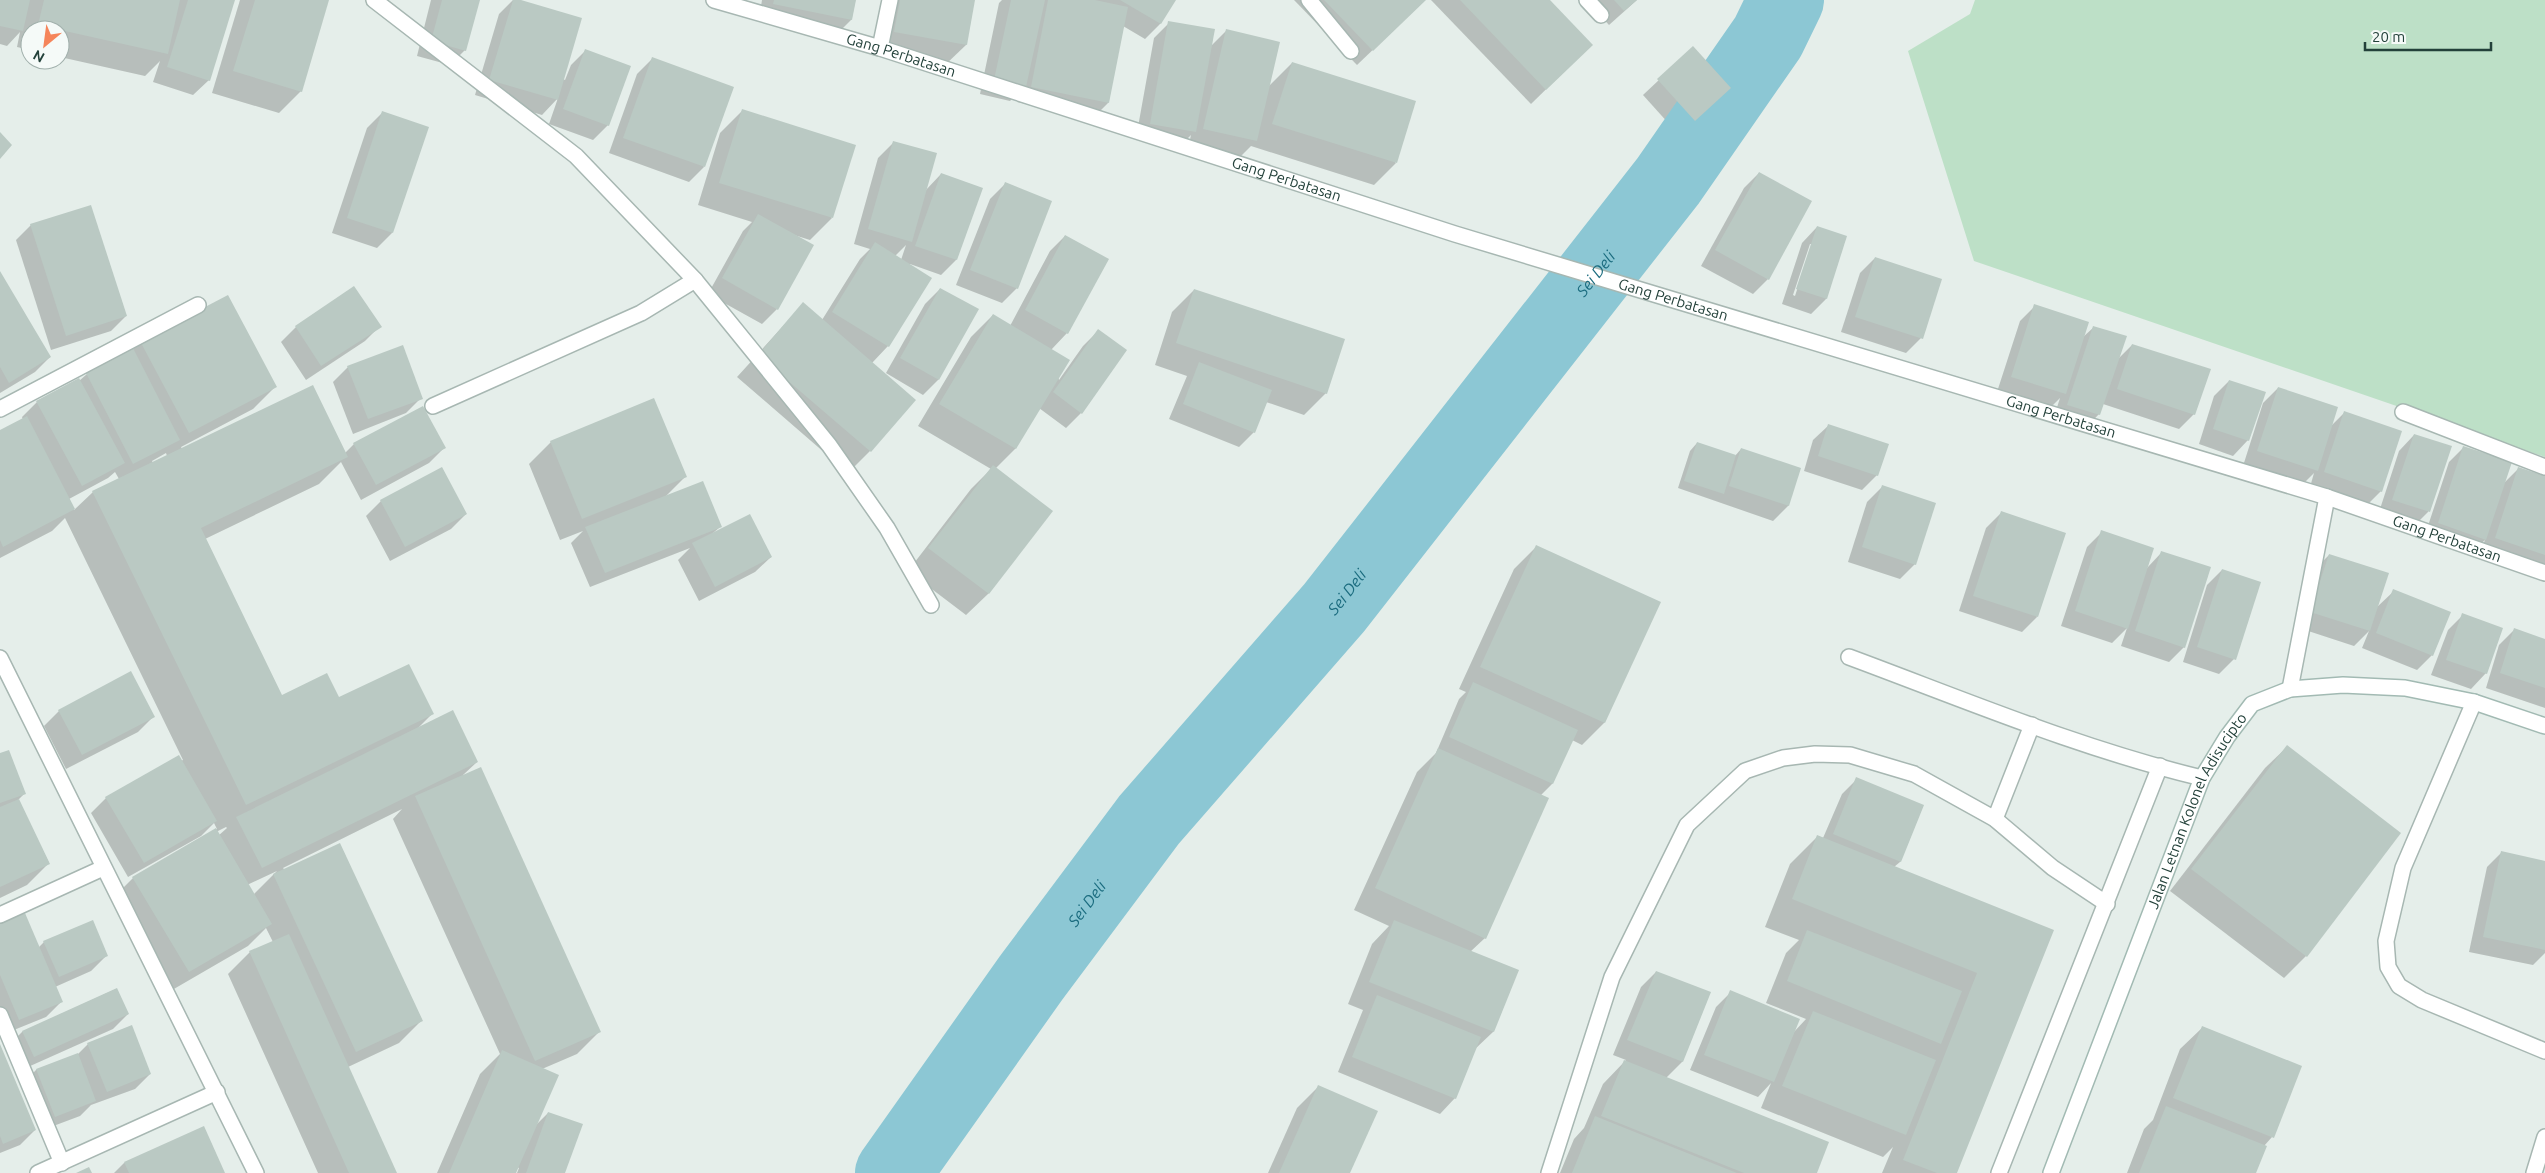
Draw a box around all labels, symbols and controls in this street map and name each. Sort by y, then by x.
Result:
north arrow [20,20,70,70]
scale bar [2365,20,2491,52]
text: 20 m [2372,28,2405,45]
street label: Gang Perbatasan [844,30,958,80]
text: N [30,47,47,66]
street label: Gang Perbatasan [1230,153,1343,205]
water label: Sei Deli [1572,247,1619,300]
street label: Gang Perbatasan [1616,275,1730,324]
street label: Gang Perbatasan [2004,392,2118,441]
street label: Gang Perbatasan [2391,512,2504,565]
water label: Sei Deli [1323,565,1370,619]
street label: Jalan Letnan Kolonel Adisucipto [2144,710,2250,911]
water label: Sei Deli [1063,876,1110,930]

